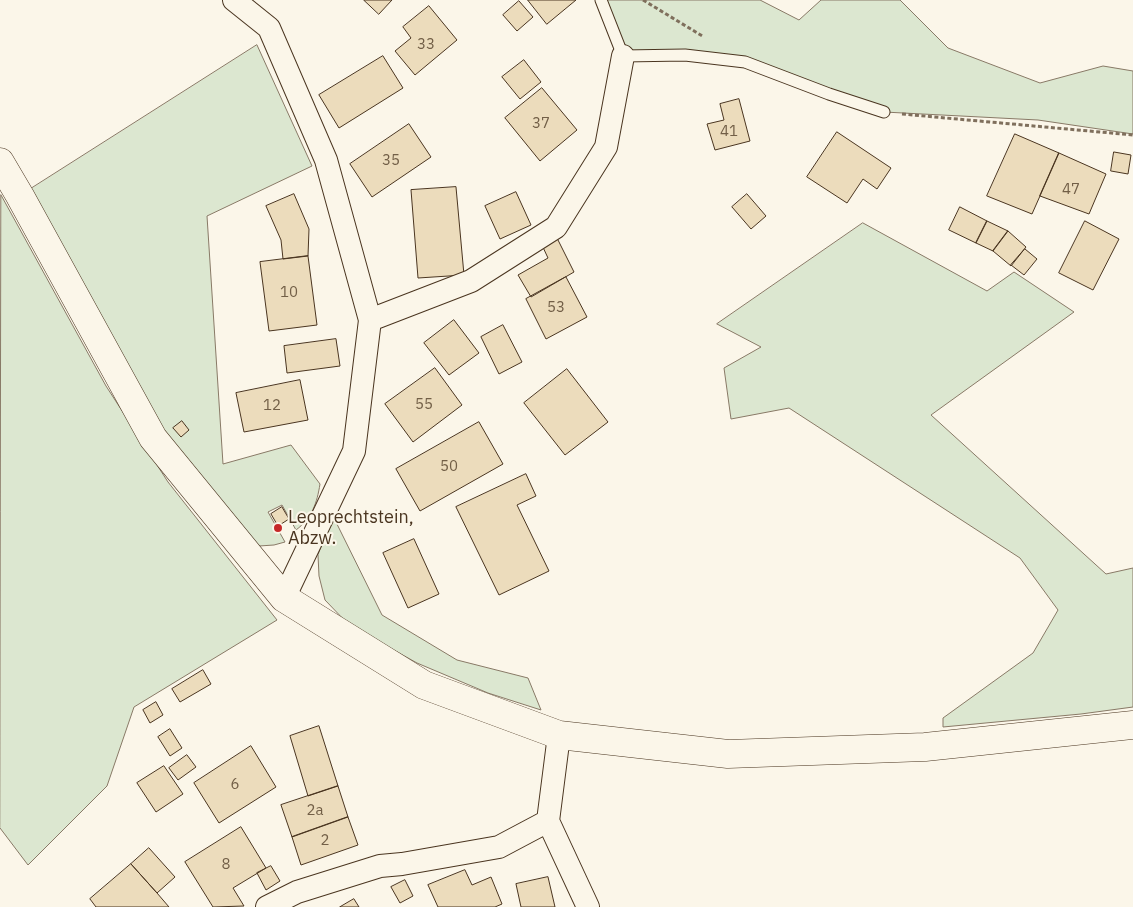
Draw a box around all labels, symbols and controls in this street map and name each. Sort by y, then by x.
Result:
house number: 33 [417,36,435,54]
house number: 37 [532,115,550,133]
house number: 41 [720,123,738,141]
house number: 35 [382,152,400,170]
house number: 47 [1062,181,1080,199]
house number: 10 [280,284,298,302]
house number: 53 [547,299,565,317]
house number: 55 [415,396,433,414]
house number: 12 [263,397,281,415]
house number: 50 [440,458,458,476]
place label: Leoprechtstein, Abzw. [288,507,414,550]
marker: Leoprechtstein, Abzw. [272,522,284,534]
house number: 6 [231,776,239,794]
house number: 2a [306,802,324,820]
house number: 2 [321,832,329,850]
house number: 8 [222,856,230,874]

